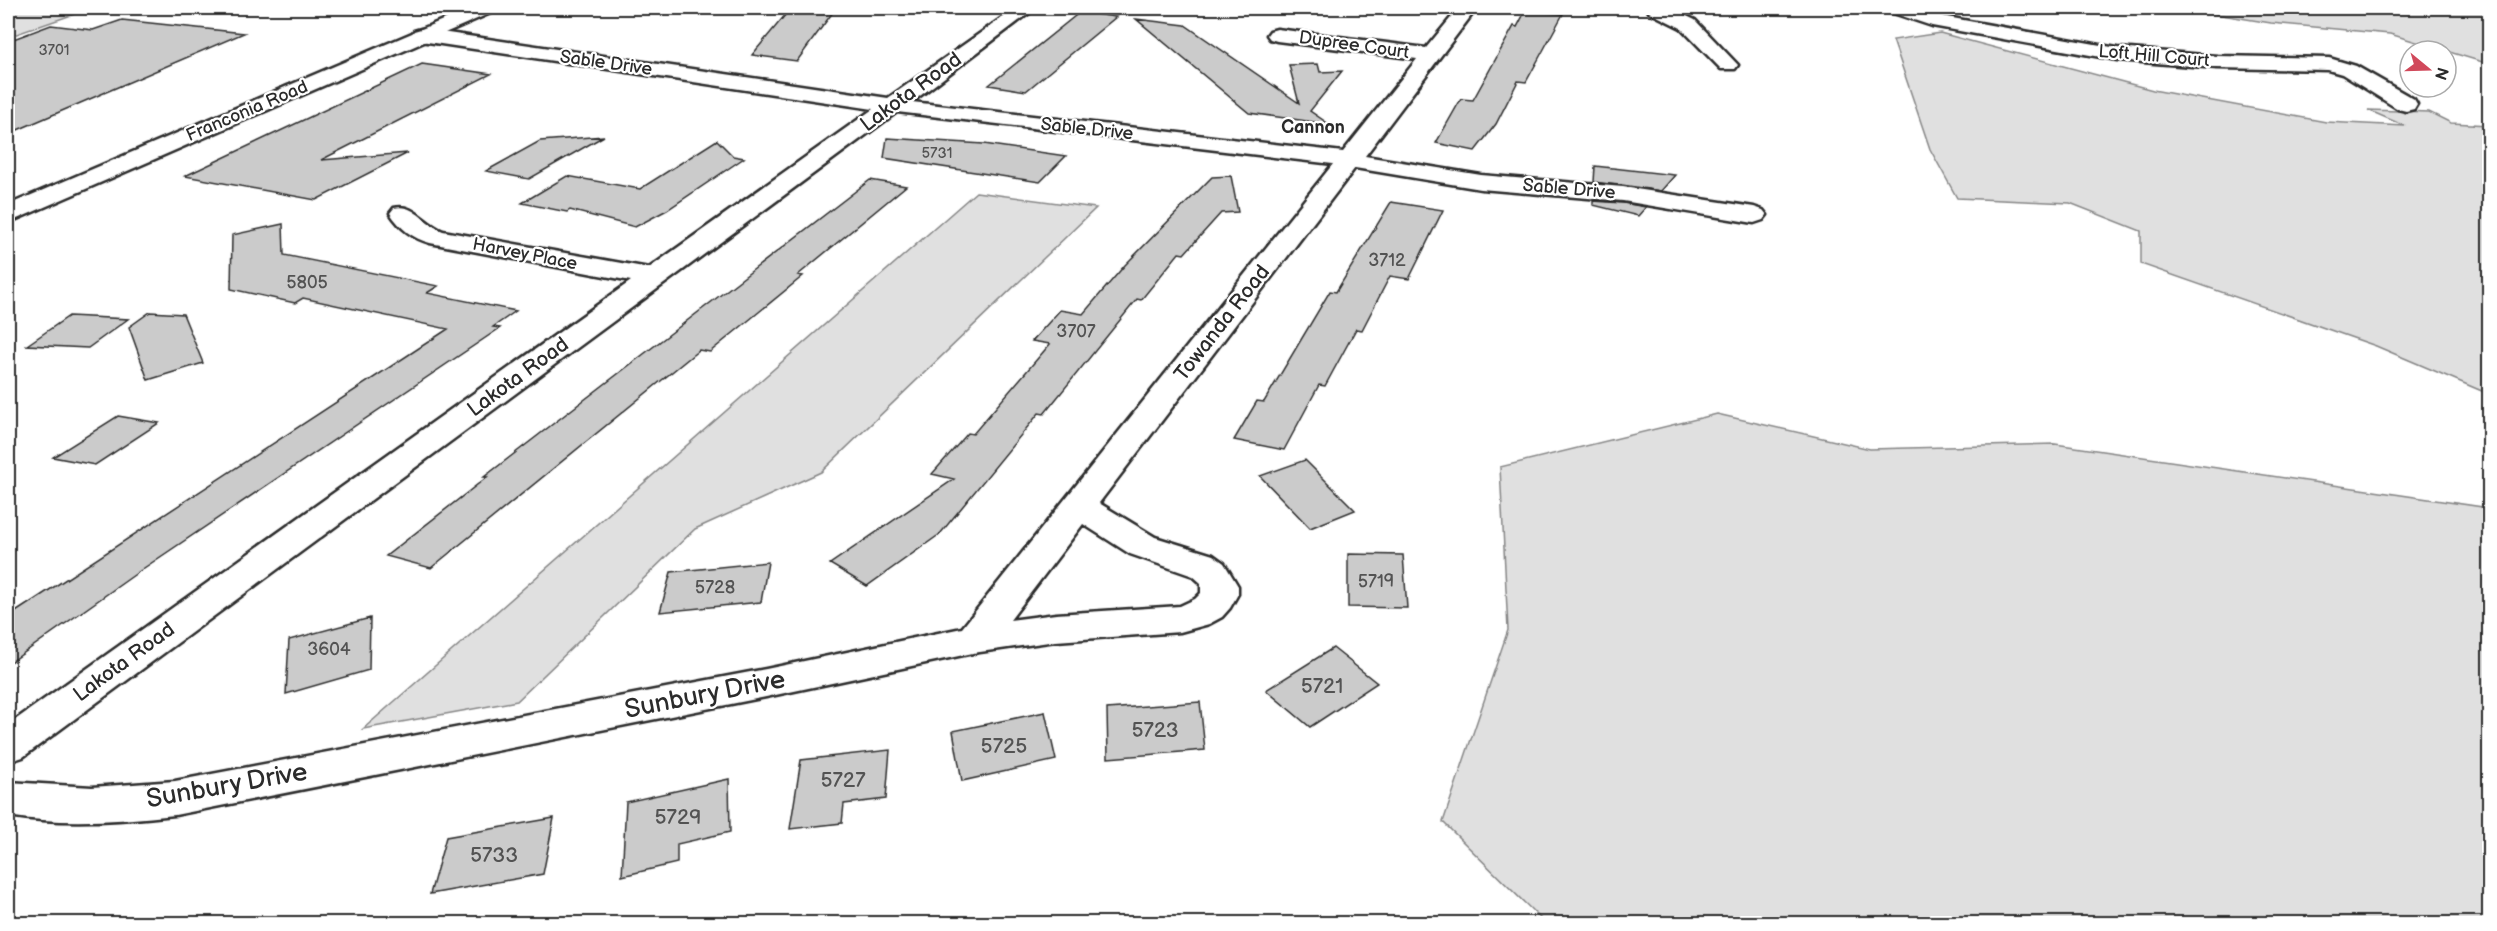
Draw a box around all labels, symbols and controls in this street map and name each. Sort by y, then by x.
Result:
street label: Dupree Court [1298,27,1411,63]
north arrow [2398,39,2458,99]
house number: 3701 [38,41,70,60]
street label: Loft Hill Court [2098,41,2211,71]
street label: Sable Drive [559,46,654,80]
street label: Lakota Road [855,47,967,137]
text: N [2430,65,2452,82]
street label: Franconia Road [183,76,311,146]
street label: Sable Drive [1040,114,1135,144]
district label: Cannon [1281,117,1345,138]
house number: 5731 [922,144,953,163]
street label: Sable Drive [1522,174,1617,204]
street label: Harvey Place [471,234,579,275]
house number: 3712 [1368,250,1406,271]
street label: Towanda Road [1169,260,1275,386]
house number: 5805 [286,272,328,293]
house number: 3707 [1056,321,1096,342]
street label: Lakota Road [462,332,574,422]
house number: 5719 [1358,571,1394,592]
house number: 5728 [695,577,735,598]
street label: Lakota Road [68,617,180,707]
house number: 3604 [307,639,351,660]
street label: Sunbury Drive [622,664,788,726]
house number: 5721 [1301,674,1343,699]
house number: 5723 [1131,718,1179,743]
house number: 5725 [981,734,1027,759]
street label: Sunbury Drive [144,757,310,815]
house number: 5727 [820,768,866,793]
house number: 5729 [655,805,701,830]
house number: 5733 [470,843,518,868]

